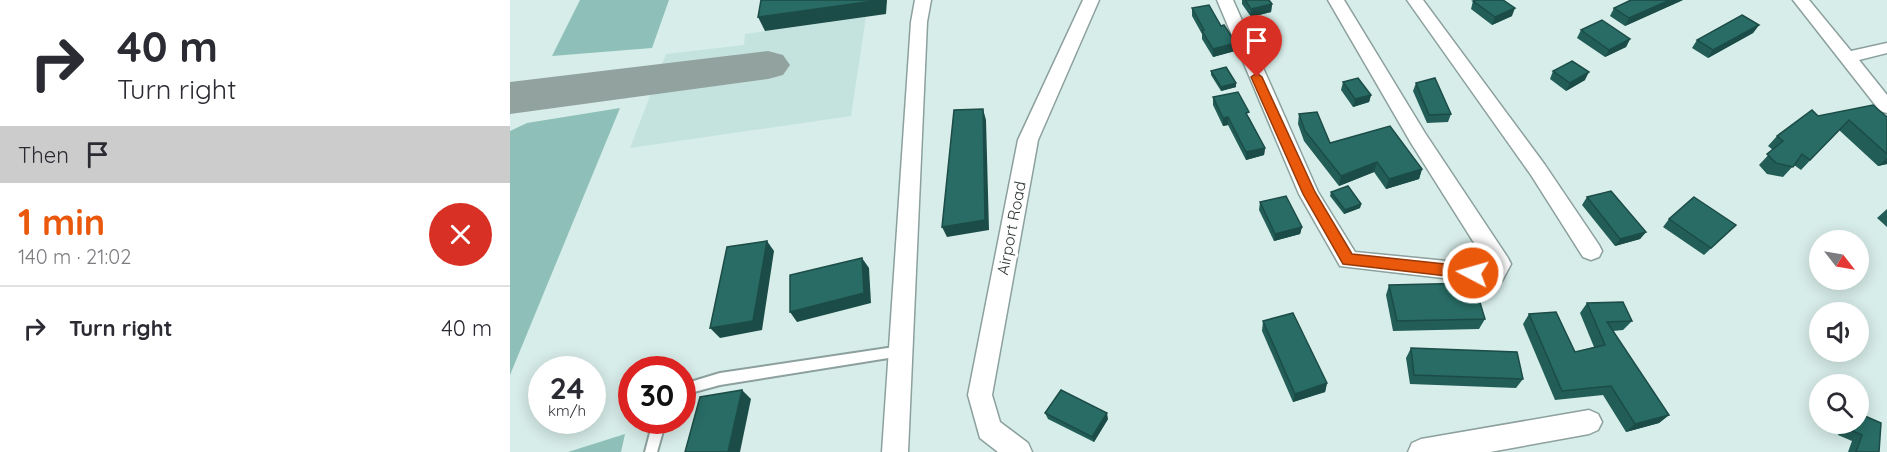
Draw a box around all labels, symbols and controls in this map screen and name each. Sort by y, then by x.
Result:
pin [1231,15,1282,77]
text: 40 m [117,20,218,73]
icon: right [18,24,96,102]
icon: arrive [1240,24,1273,57]
text: Turn right [117,72,236,106]
icon: arrive [81,138,114,171]
text: Then [18,141,69,169]
street label: Airport Road [992,179,1030,277]
text: 1 min [18,199,105,244]
button: close [429,203,492,266]
north arrow [1809,230,1869,290]
map controls [1809,230,1869,434]
position arrow [1441,241,1505,305]
text: 140 m · 21:02 [18,244,131,269]
button: sound [1809,302,1869,362]
icon: right [18,312,51,345]
text: Turn right [69,314,173,342]
text: 40 m [441,314,492,342]
speed limit sign: 30 [618,356,696,434]
text: 24 [550,369,584,407]
button: search [1809,374,1869,434]
text: km/h [548,401,586,420]

